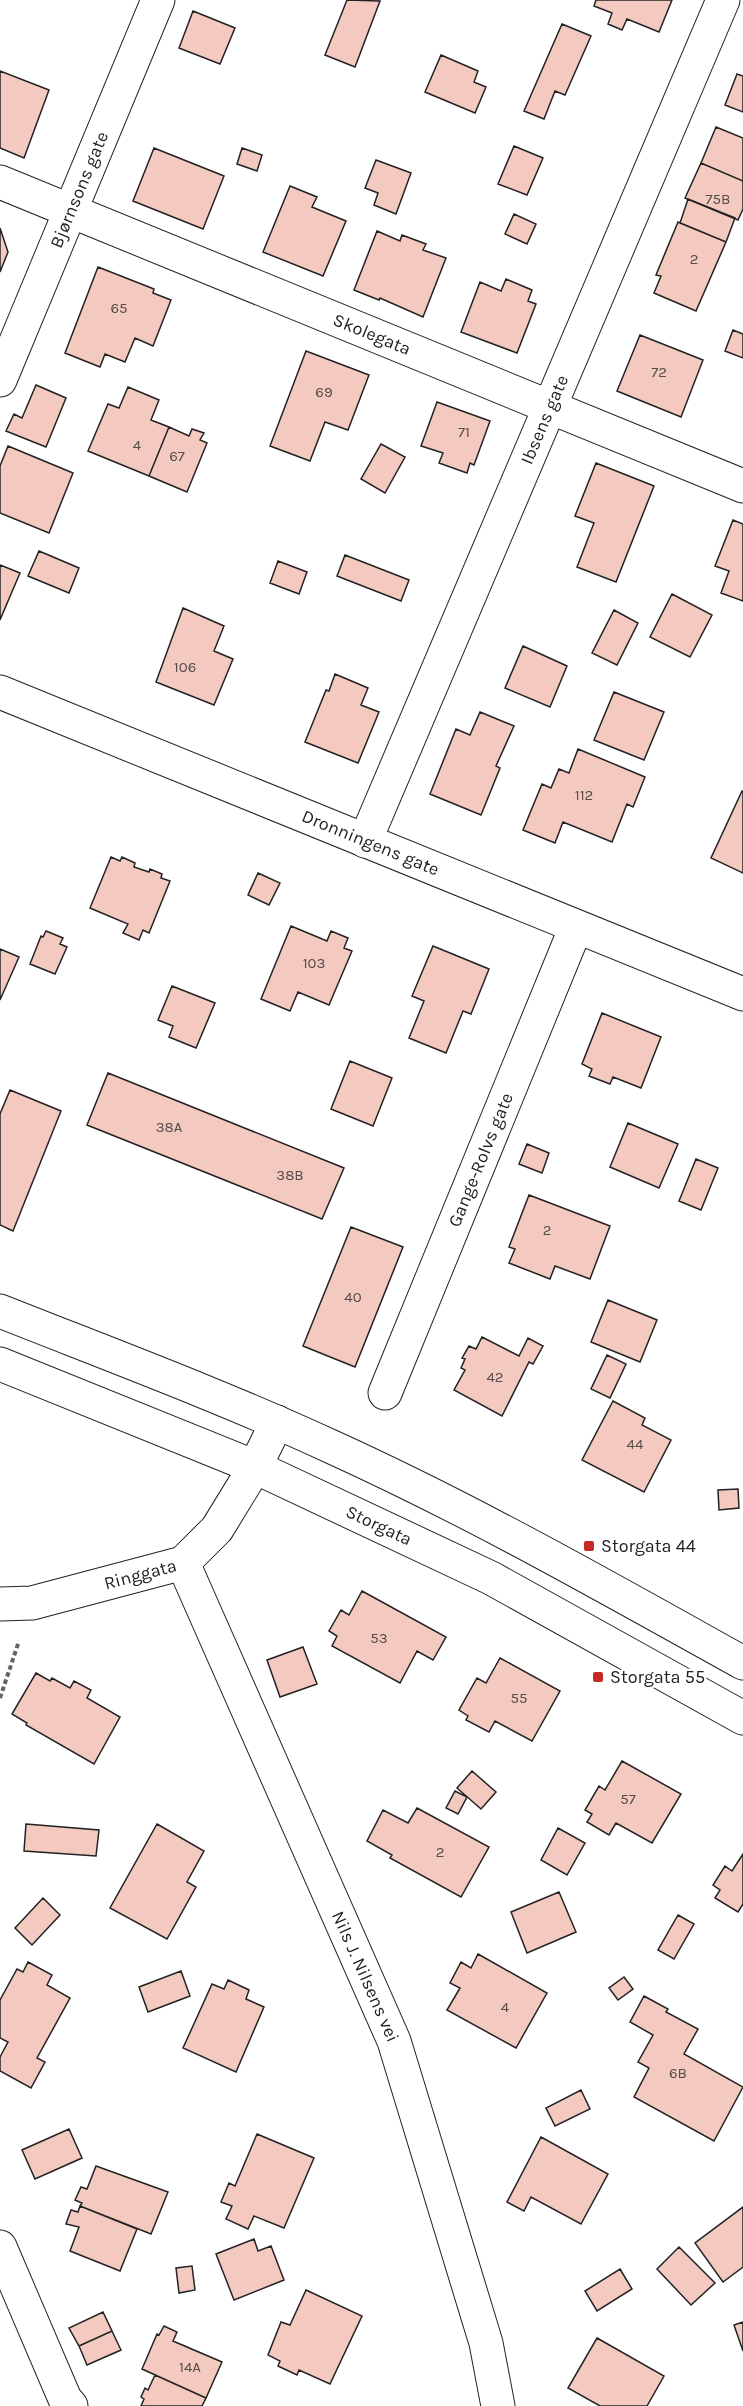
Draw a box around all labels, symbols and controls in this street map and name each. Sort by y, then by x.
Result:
street label: Bjørnsons gate [45,128,113,251]
house number: 75B [706,190,730,208]
house number: 2 [690,250,698,268]
house number: 65 [110,299,128,317]
street label: Skolegata [330,309,414,360]
house number: 72 [651,363,667,381]
street label: Ibsens gate [516,371,573,468]
house number: 69 [315,383,333,401]
house number: 71 [458,423,470,441]
house number: 4 [133,436,142,454]
house number: 67 [169,447,185,465]
house number: 106 [174,658,196,676]
house number: 112 [575,786,593,804]
street label: Dronningens gate [299,805,443,880]
house number: 103 [303,954,325,972]
street label: Gange-Rolvs gate [443,1090,518,1230]
house number: 38A [156,1118,183,1136]
house number: 38B [276,1166,304,1184]
house number: 2 [543,1221,551,1239]
house number: 40 [344,1288,362,1306]
house number: 42 [486,1368,504,1386]
house number: 44 [627,1435,644,1453]
street label: Storgata [342,1500,416,1550]
place label: Storgata 44 [601,1535,696,1557]
marker: Storgata 44 [582,1539,596,1553]
street label: Ringgata [102,1554,179,1594]
house number: 53 [370,1629,388,1647]
place label: Storgata 55 [610,1666,705,1688]
marker: Storgata 55 [591,1670,605,1684]
house number: 55 [511,1689,527,1707]
house number: 57 [620,1790,636,1808]
house number: 2 [436,1843,444,1861]
street label: Nils J. Nilsens vei [327,1908,404,2045]
house number: 4 [501,1998,510,2016]
house number: 6B [669,2064,687,2082]
house number: 14A [179,2358,201,2376]

